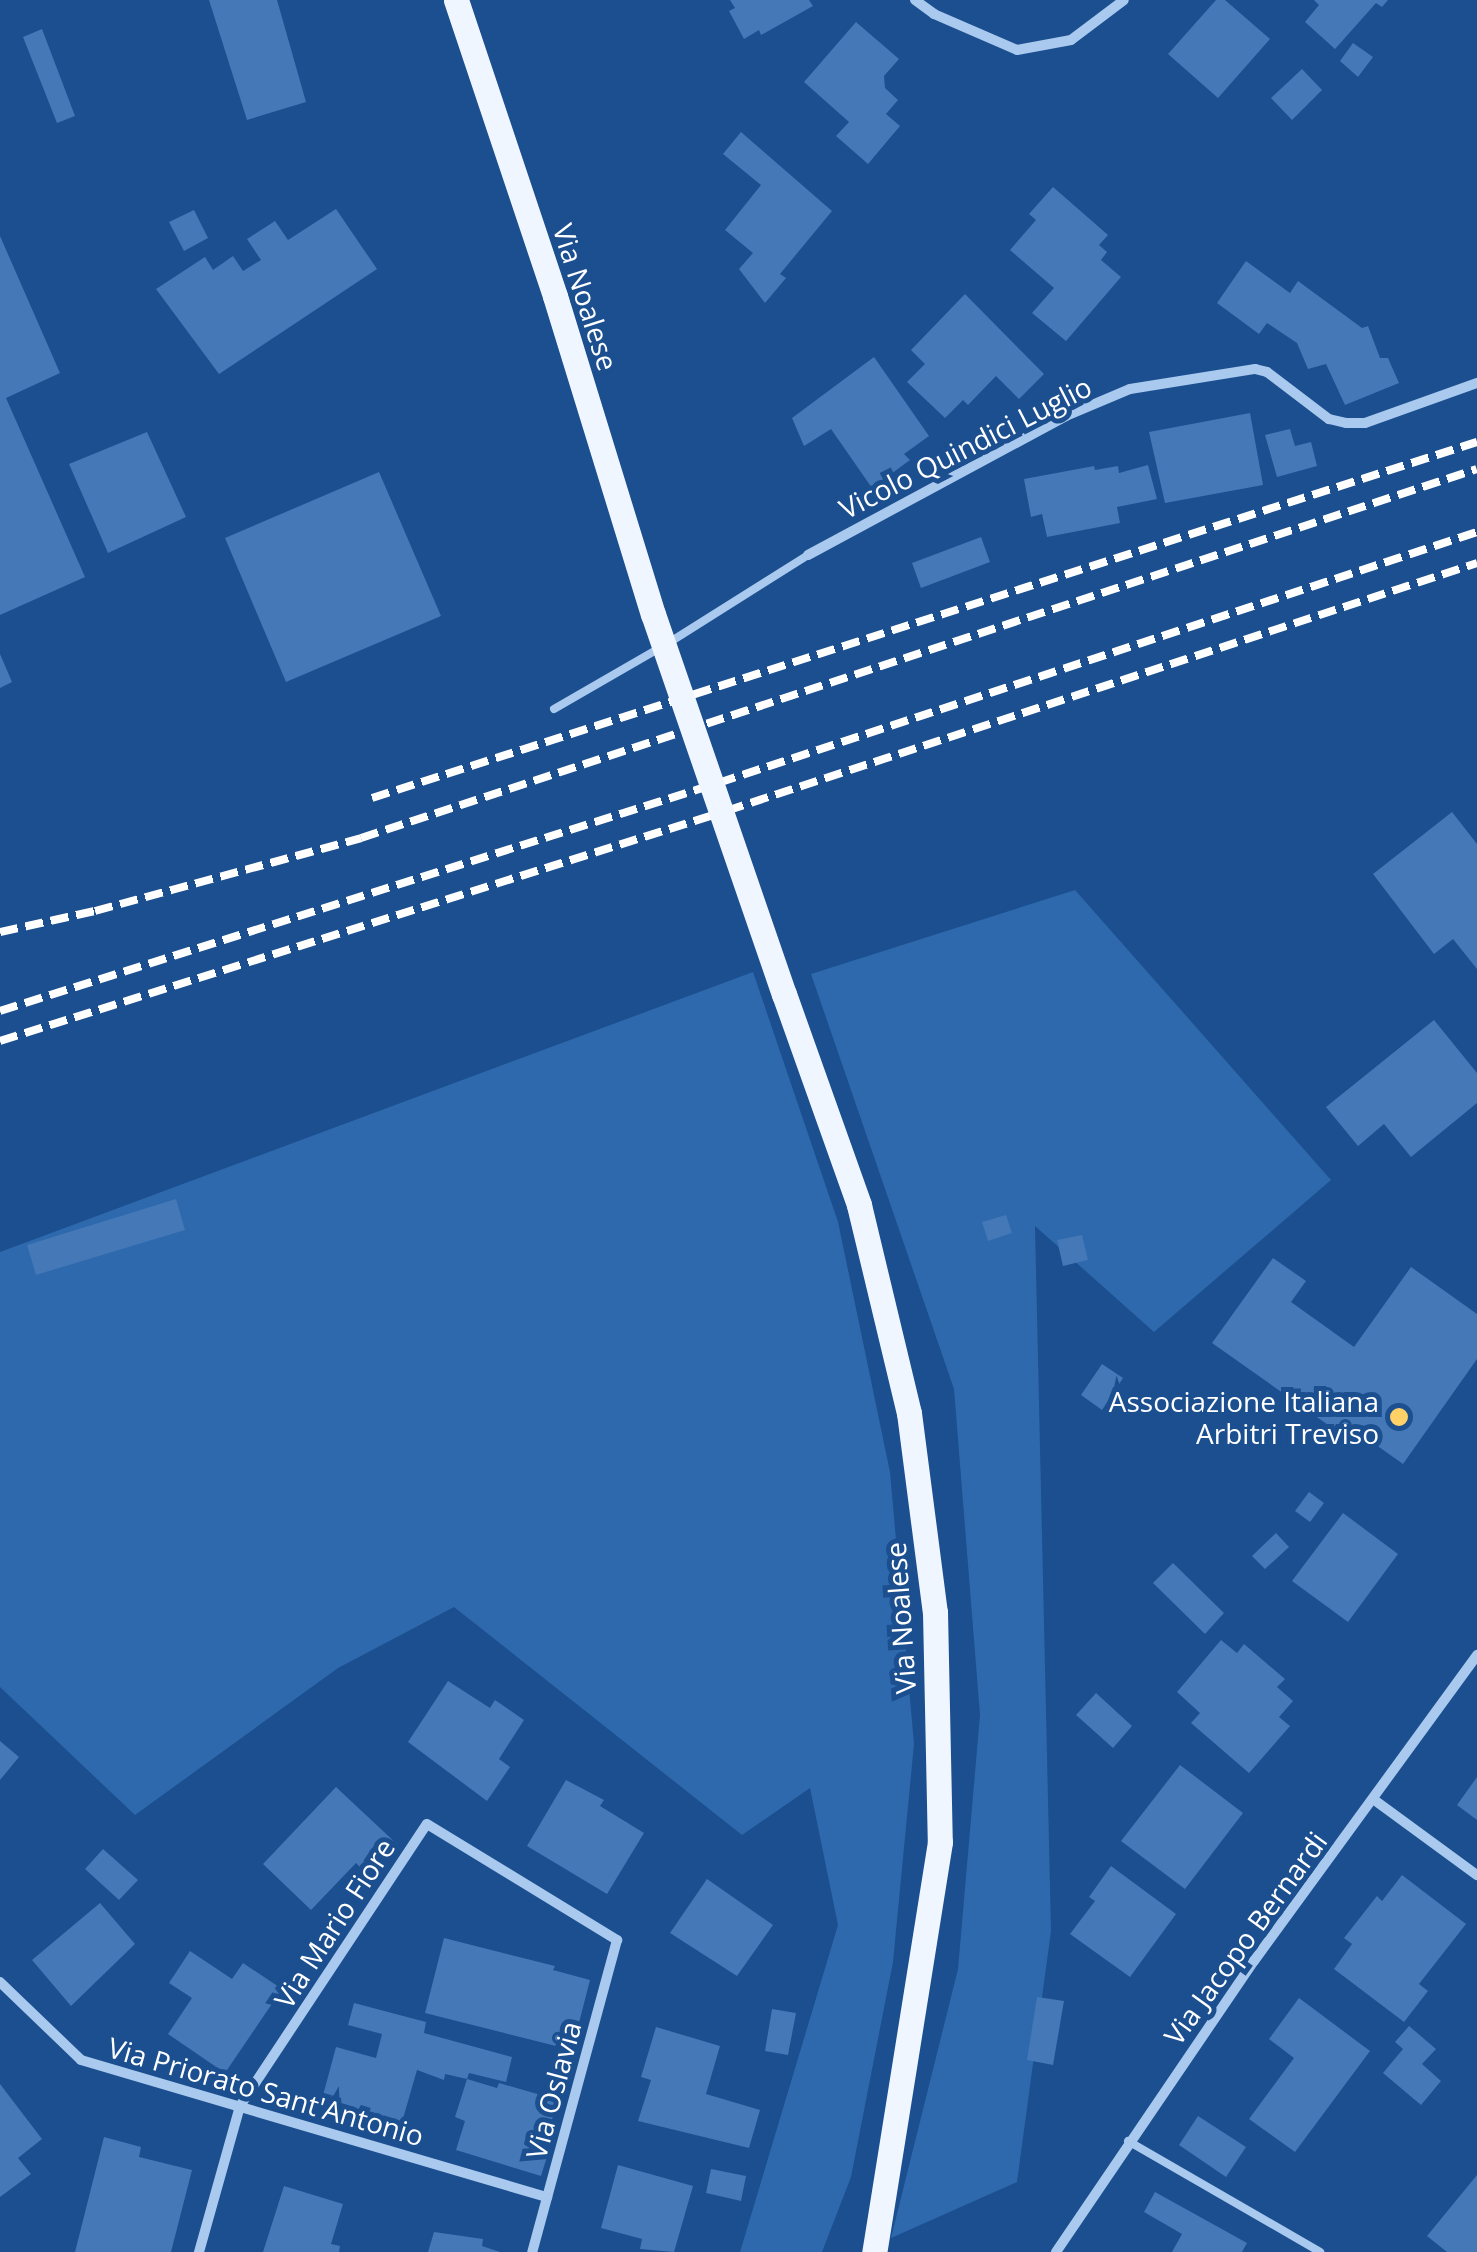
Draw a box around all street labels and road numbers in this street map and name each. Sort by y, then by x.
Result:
street label: Via Noalese [547,220,625,374]
street label: Vicolo Quindici Luglio [833,369,1097,525]
street label: Via Noalese [878,1541,922,1695]
street label: Via Jacopo Bernardi [1157,1825,1333,2051]
street label: Via Mario Fiore [267,1832,401,2014]
street label: Via Oslavia [519,2018,587,2162]
street label: Via Priorato Sant'Antonio [104,2030,428,2152]

